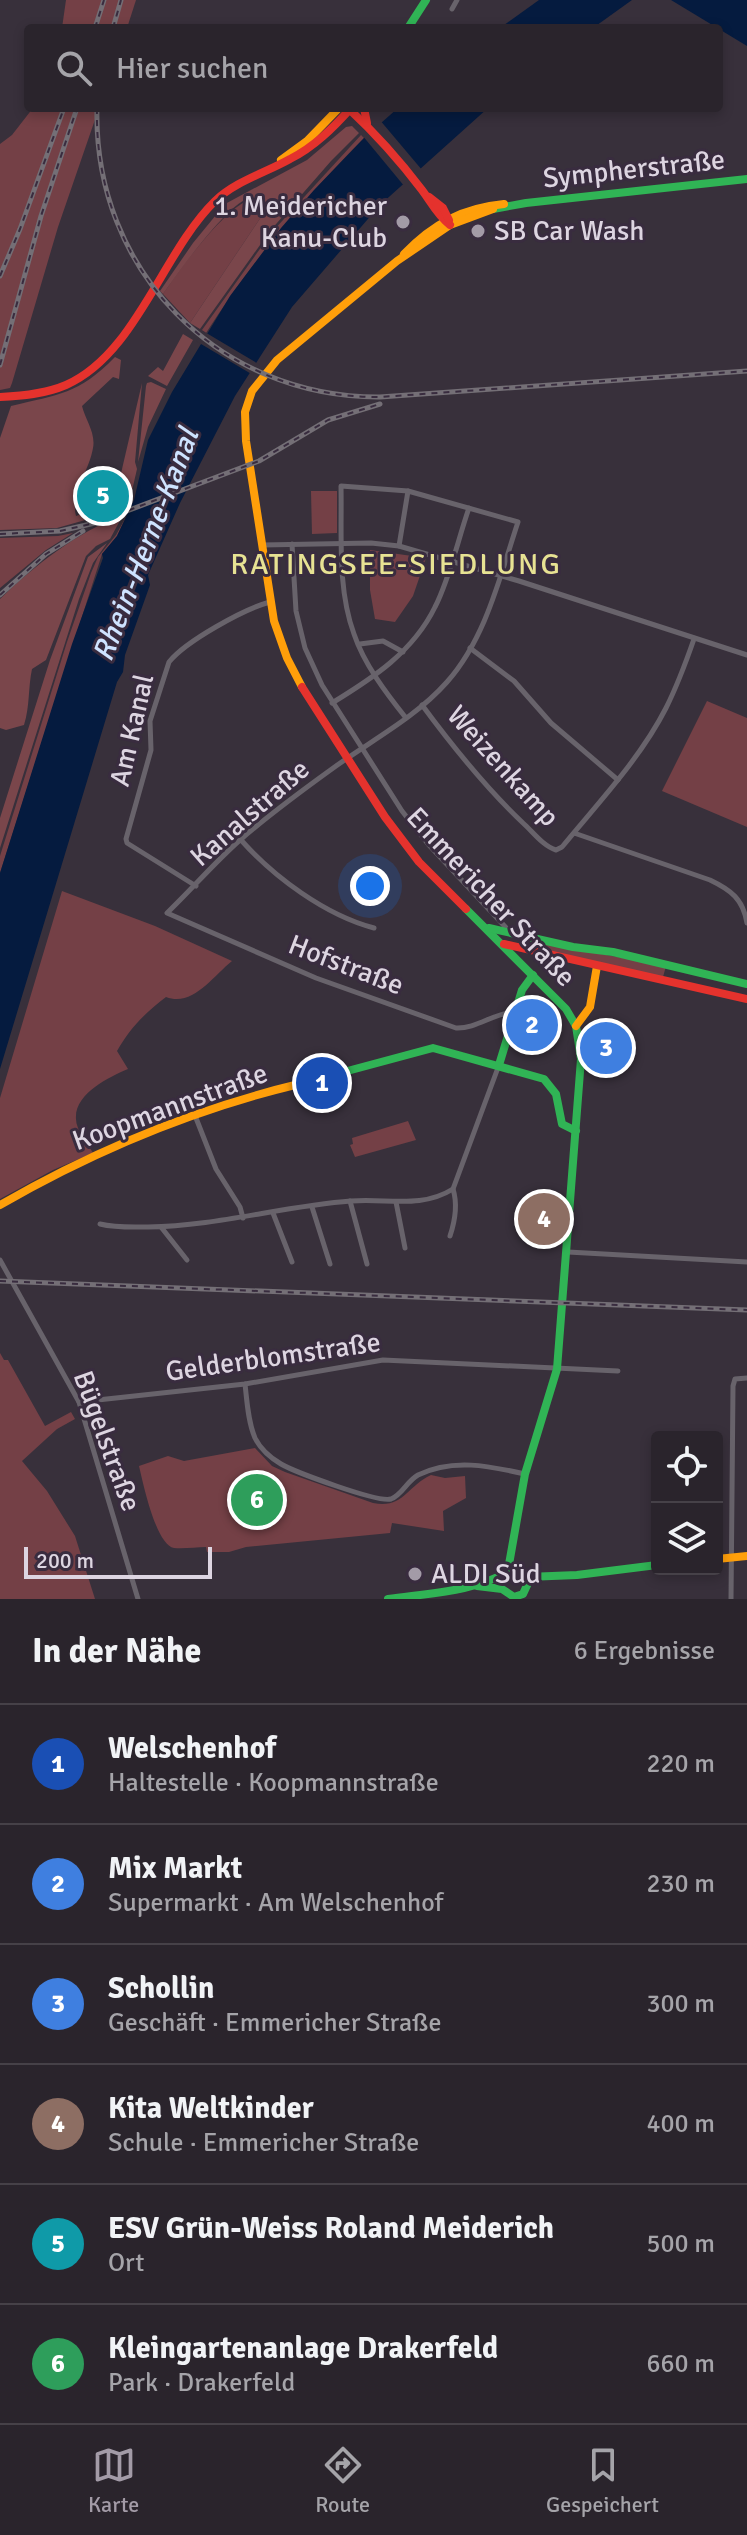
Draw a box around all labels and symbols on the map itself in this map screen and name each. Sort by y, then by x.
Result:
street label: Sympherstraße [541,143,727,195]
place label: 1. Meidericher Kanu-Club [214,189,388,255]
marker: 1. Meidericher Kanu-Club [394,213,412,231]
place label: SB Car Wash [494,214,645,248]
marker: SB Car Wash [469,222,487,240]
water label: Rhein-Herne-Kanal [85,421,208,666]
pin: 5 [77,466,129,526]
district label: RATINGSEE-SIEDLUNG [230,546,562,583]
street label: Am Kanal [103,671,161,789]
street label: Weizenkamp [440,698,566,834]
street label: Kanalstraße [184,752,316,874]
street label: Emmericher Straße [399,800,583,994]
your location [350,866,390,906]
street label: Hofstraße [284,928,408,1002]
pin: 2 [506,995,558,1055]
pin: 3 [580,1018,632,1078]
pin: 1 [296,1053,348,1113]
street label: Koopmannstraße [68,1056,272,1158]
pin: 4 [518,1189,570,1249]
street label: Gelderblomstraße [163,1325,383,1389]
street label: Bügelstraße [66,1366,148,1516]
pin: 6 [231,1470,283,1530]
scale bar [24,1543,212,1579]
place label: ALDI Süd [431,1557,541,1591]
marker: ALDI Süd [406,1565,424,1583]

